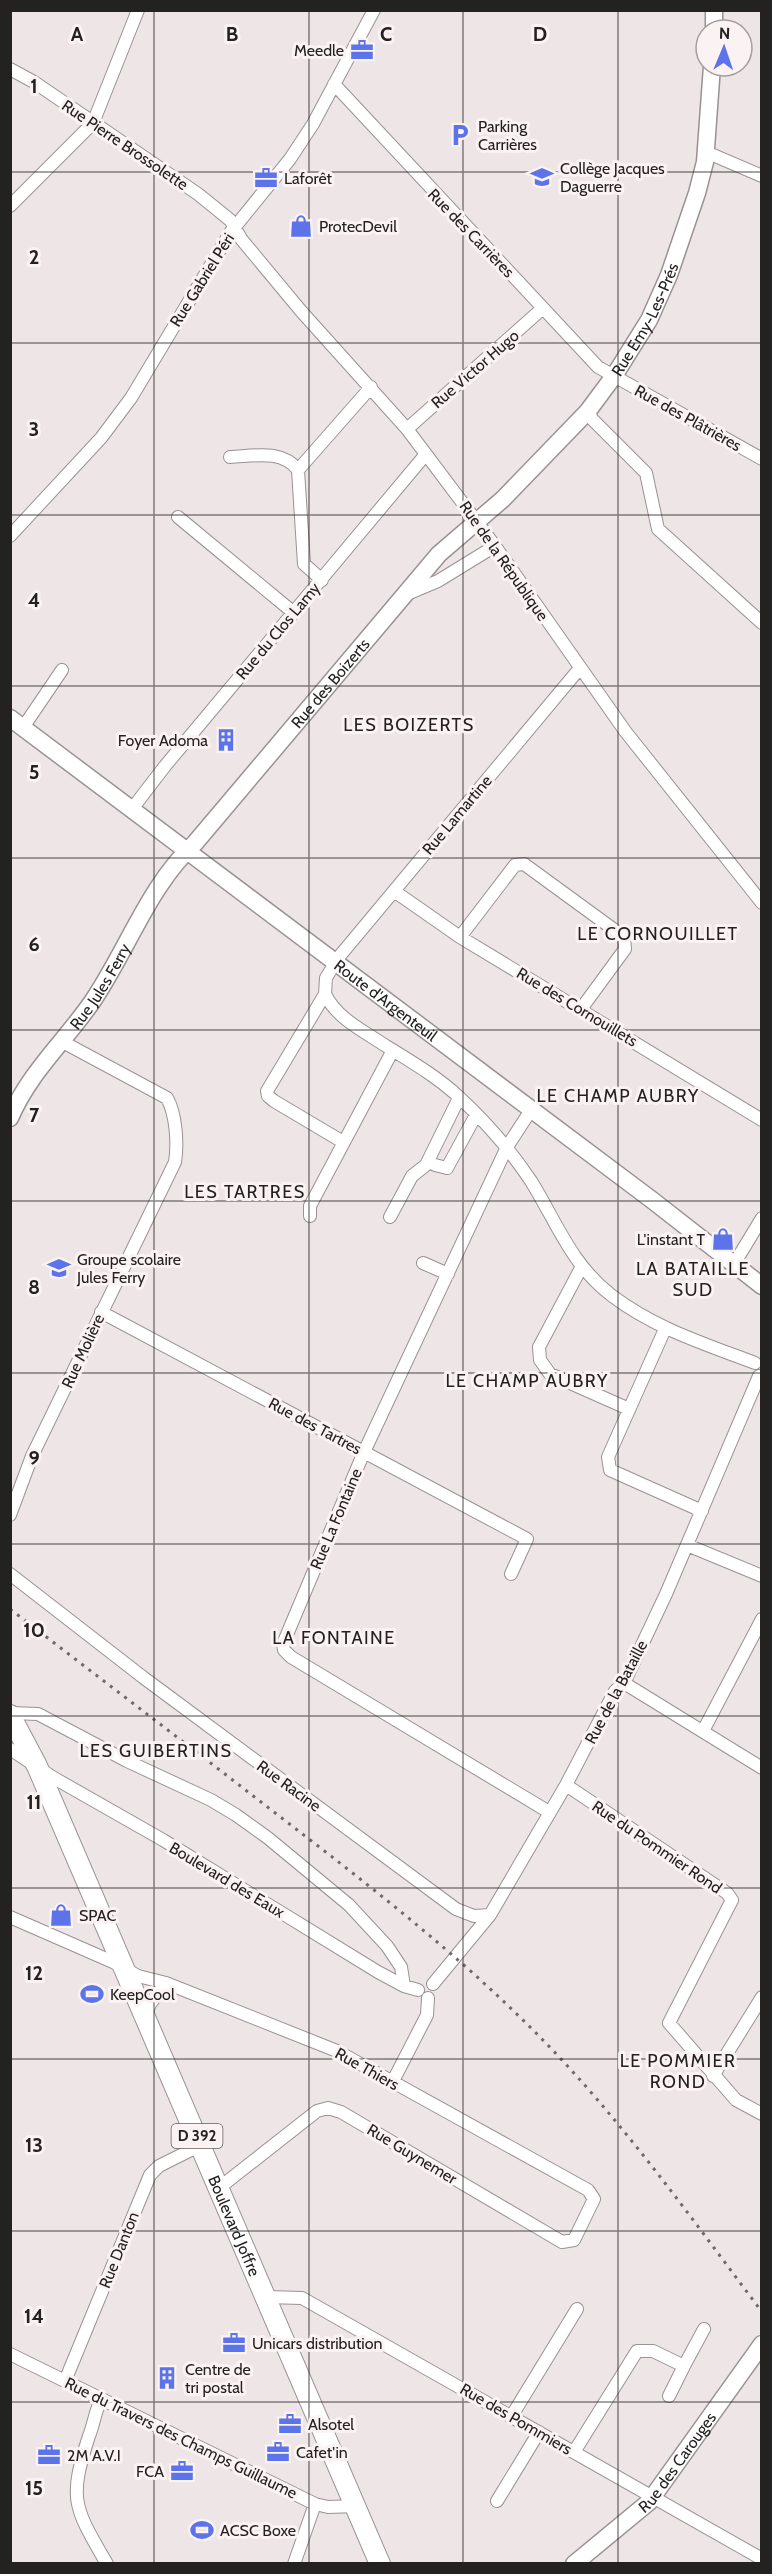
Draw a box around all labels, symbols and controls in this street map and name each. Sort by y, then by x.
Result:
north arrow [694,18,754,78]
text: A [71,22,84,46]
text: B [226,22,238,46]
text: C [380,22,392,46]
text: D [533,22,547,46]
text: N [719,24,730,43]
office icon: Meedle [349,37,375,63]
place label: Meedle [294,41,344,60]
text: 1 [30,74,38,98]
street label: Rue Pierre Brossolette [58,96,192,194]
place label: Parking Carrières [478,117,537,154]
parking icon: Parking Carrières [447,122,473,148]
place label: Collège Jacques Daguerre [560,159,665,196]
school or university icon: Collège Jacques Daguerre [529,164,555,190]
office icon: Laforêt [253,165,279,191]
place label: Laforêt [284,169,333,188]
street label: Rue des Carrières [424,185,518,282]
shop icon: ProtecDevil [288,213,314,239]
place label: ProtecDevil [319,217,397,236]
street label: Rue Gabriel Péri [166,230,238,330]
text: 2 [29,245,39,269]
street label: Rue Emy-Les-Prés [607,260,682,379]
street label: Rue Victor Hugo [427,326,523,412]
street label: Rue des Plâtrières [631,381,745,455]
text: 3 [29,417,39,441]
street label: Rue de la République [456,498,552,624]
street label: Rue du Clos Lamy [232,579,324,683]
text: 4 [28,588,40,612]
street label: Rue des Boizerts [287,634,374,732]
district label: LES BOIZERTS [343,714,475,736]
building icon: Foyer Adoma [213,727,239,753]
place label: Foyer Adoma [118,731,208,750]
text: 5 [29,760,39,784]
street label: Rue Lamartine [418,771,496,859]
district label: LE CORNOUILLET [577,923,739,945]
text: 6 [28,932,40,956]
street label: Rue Jules Ferry [66,940,134,1033]
street label: Route d'Argenteuil [331,955,441,1045]
street label: Rue des Cornouillets [513,963,641,1051]
district label: LE CHAMP AUBRY [536,1085,700,1107]
text: 7 [29,1103,40,1127]
district label: LES TARTRES [184,1181,306,1203]
shop icon: L'instant T [710,1226,736,1252]
place label: L'instant T [637,1230,705,1249]
place label: Groupe scolaire Jules Ferry [76,1250,181,1287]
school or university icon: Groupe scolaire Jules Ferry [46,1255,72,1281]
district label: LA BATAILLE SUD [636,1258,750,1301]
text: 8 [28,1275,40,1299]
street label: Rue Molière [58,1311,108,1391]
district label: LE CHAMP AUBRY [445,1370,609,1392]
street label: Rue des Tartres [265,1394,365,1459]
text: 9 [28,1446,40,1470]
street label: Rue La Fontaine [306,1466,366,1572]
text: 10 [23,1618,45,1642]
district label: LA FONTAINE [272,1627,396,1649]
street label: Rue de la Bataille [581,1637,651,1747]
district label: LES GUIBERTINS [80,1740,232,1762]
street label: Rue Racine [253,1756,325,1816]
text: 11 [27,1790,41,1814]
street label: Rue du Pommier Rond [588,1796,726,1898]
street label: Boulevard des Eaux [166,1838,288,1922]
shop icon: SPAC [48,1902,74,1928]
place label: SPAC [79,1906,117,1925]
text: 12 [25,1961,43,1985]
sports icon: KeepCool [79,1981,105,2007]
place label: KeepCool [110,1985,175,2004]
street label: Rue Thiers [332,2044,403,2094]
district label: LE POMMIER ROND [620,2050,736,2093]
street label: Rue Guynemer [364,2120,461,2189]
road number: D 392 [172,2124,222,2148]
text: 13 [25,2133,43,2157]
street label: Boulevard Joffre [205,2172,265,2279]
street label: Rue Danton [95,2209,143,2291]
text: 14 [24,2304,44,2328]
office icon: Unicars distribution [221,2330,247,2356]
place label: Unicars distribution [252,2334,382,2353]
place label: Centre de tri postal [185,2360,251,2397]
building icon: Centre de tri postal [154,2365,180,2391]
street label: Rue du Travers des Champs Guillaume [62,2373,300,2503]
street label: Rue des Pommiers [457,2379,576,2459]
street label: Rue des Carouges [634,2408,720,2516]
office icon: Alsotel [277,2411,303,2437]
place label: Alsotel [308,2415,354,2434]
office icon: Cafet'in [265,2439,291,2465]
office icon: 2M A.V.I [36,2442,62,2468]
place label: Cafet'in [296,2443,348,2462]
place label: 2M A.V.I [67,2446,121,2465]
office icon: FCA [169,2458,195,2484]
place label: FCA [136,2462,164,2481]
text: 15 [25,2476,43,2500]
sports icon: ACSC Boxe [189,2517,215,2543]
place label: ACSC Boxe [220,2521,296,2540]

